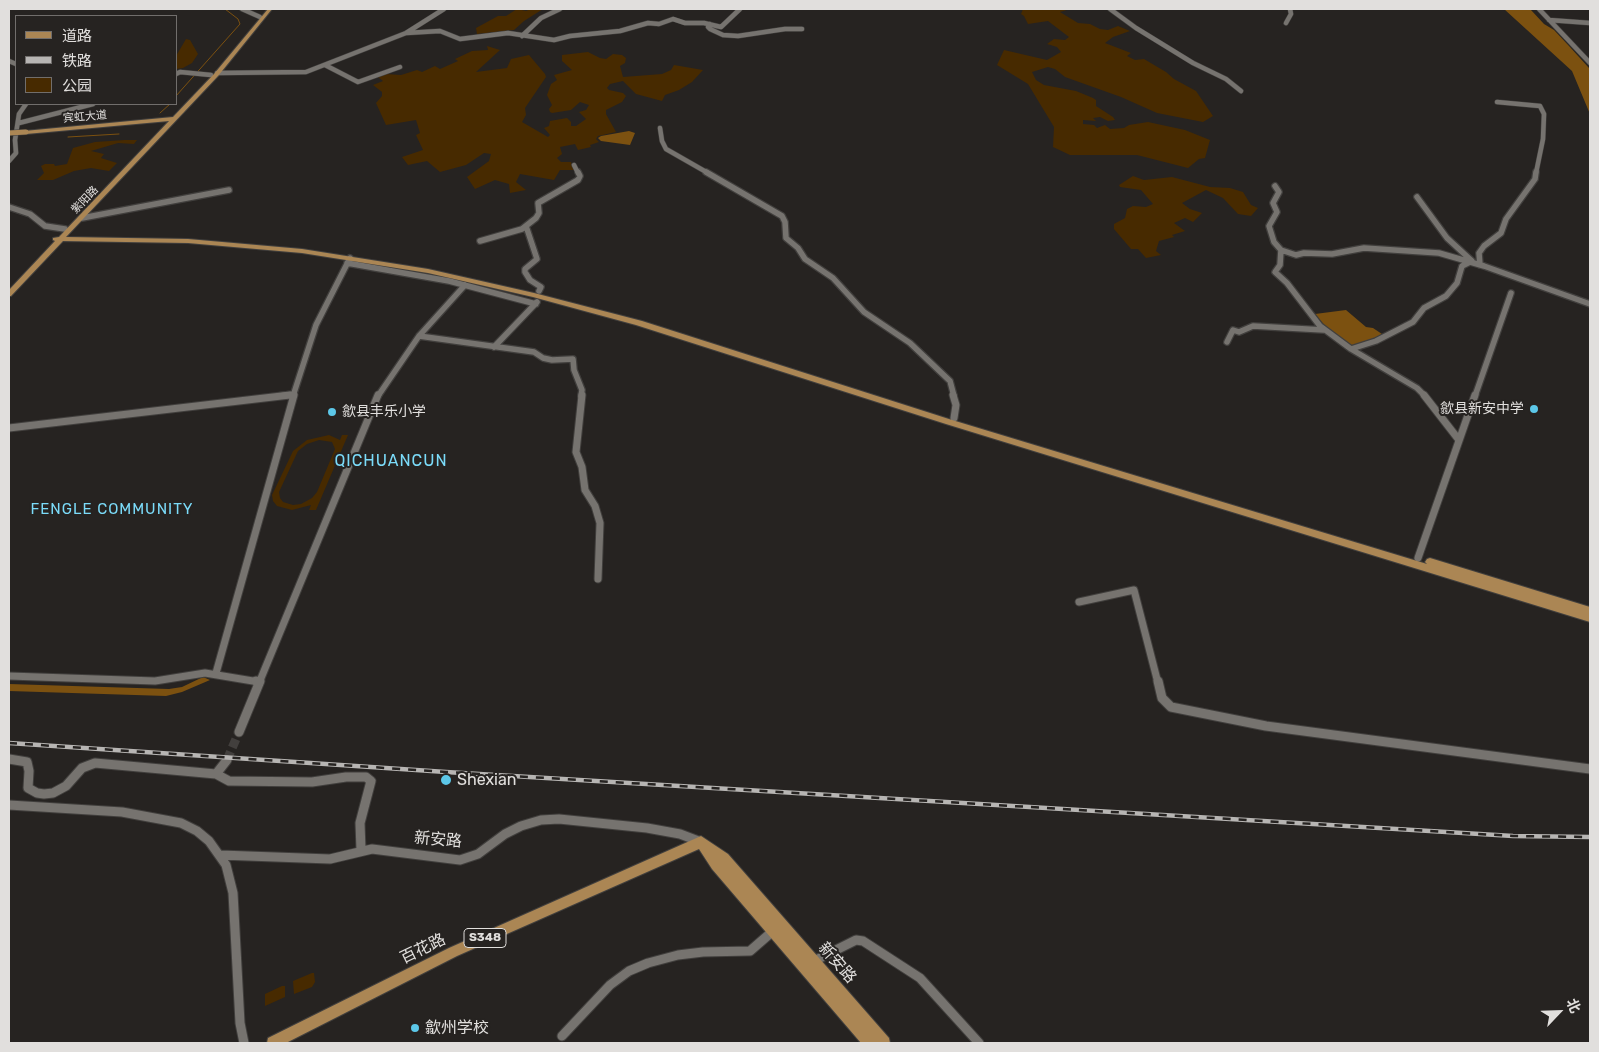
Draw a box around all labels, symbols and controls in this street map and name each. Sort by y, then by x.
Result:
legend [15,15,178,105]
text: 道路 [62,27,92,45]
text: 铁路 [62,52,92,70]
text: 公园 [62,77,92,95]
street label: 宾虹大道 [63,109,107,125]
street label: 紫阳路 [69,184,101,216]
place label: 歙县新安中学 [1440,401,1524,417]
marker: 歙县新安中学 [1528,403,1540,415]
place label: 歙县丰乐小学 [342,404,426,420]
marker: 歙县丰乐小学 [326,406,338,418]
district label: QICHUANCUN [333,451,449,471]
district label: FENGLE COMMUNITY [28,501,196,519]
place label: Shexian [457,770,517,790]
marker: Shexian [439,773,453,787]
street label: 新安路 [413,828,463,852]
road number: S348 [464,928,506,948]
street label: 百花路 [397,930,449,968]
street label: 新安路 [814,939,860,987]
north arrow [1534,987,1584,1037]
text: 北 [1563,996,1584,1016]
place label: 歙州学校 [425,1018,489,1038]
marker: 歙州学校 [409,1022,421,1034]

